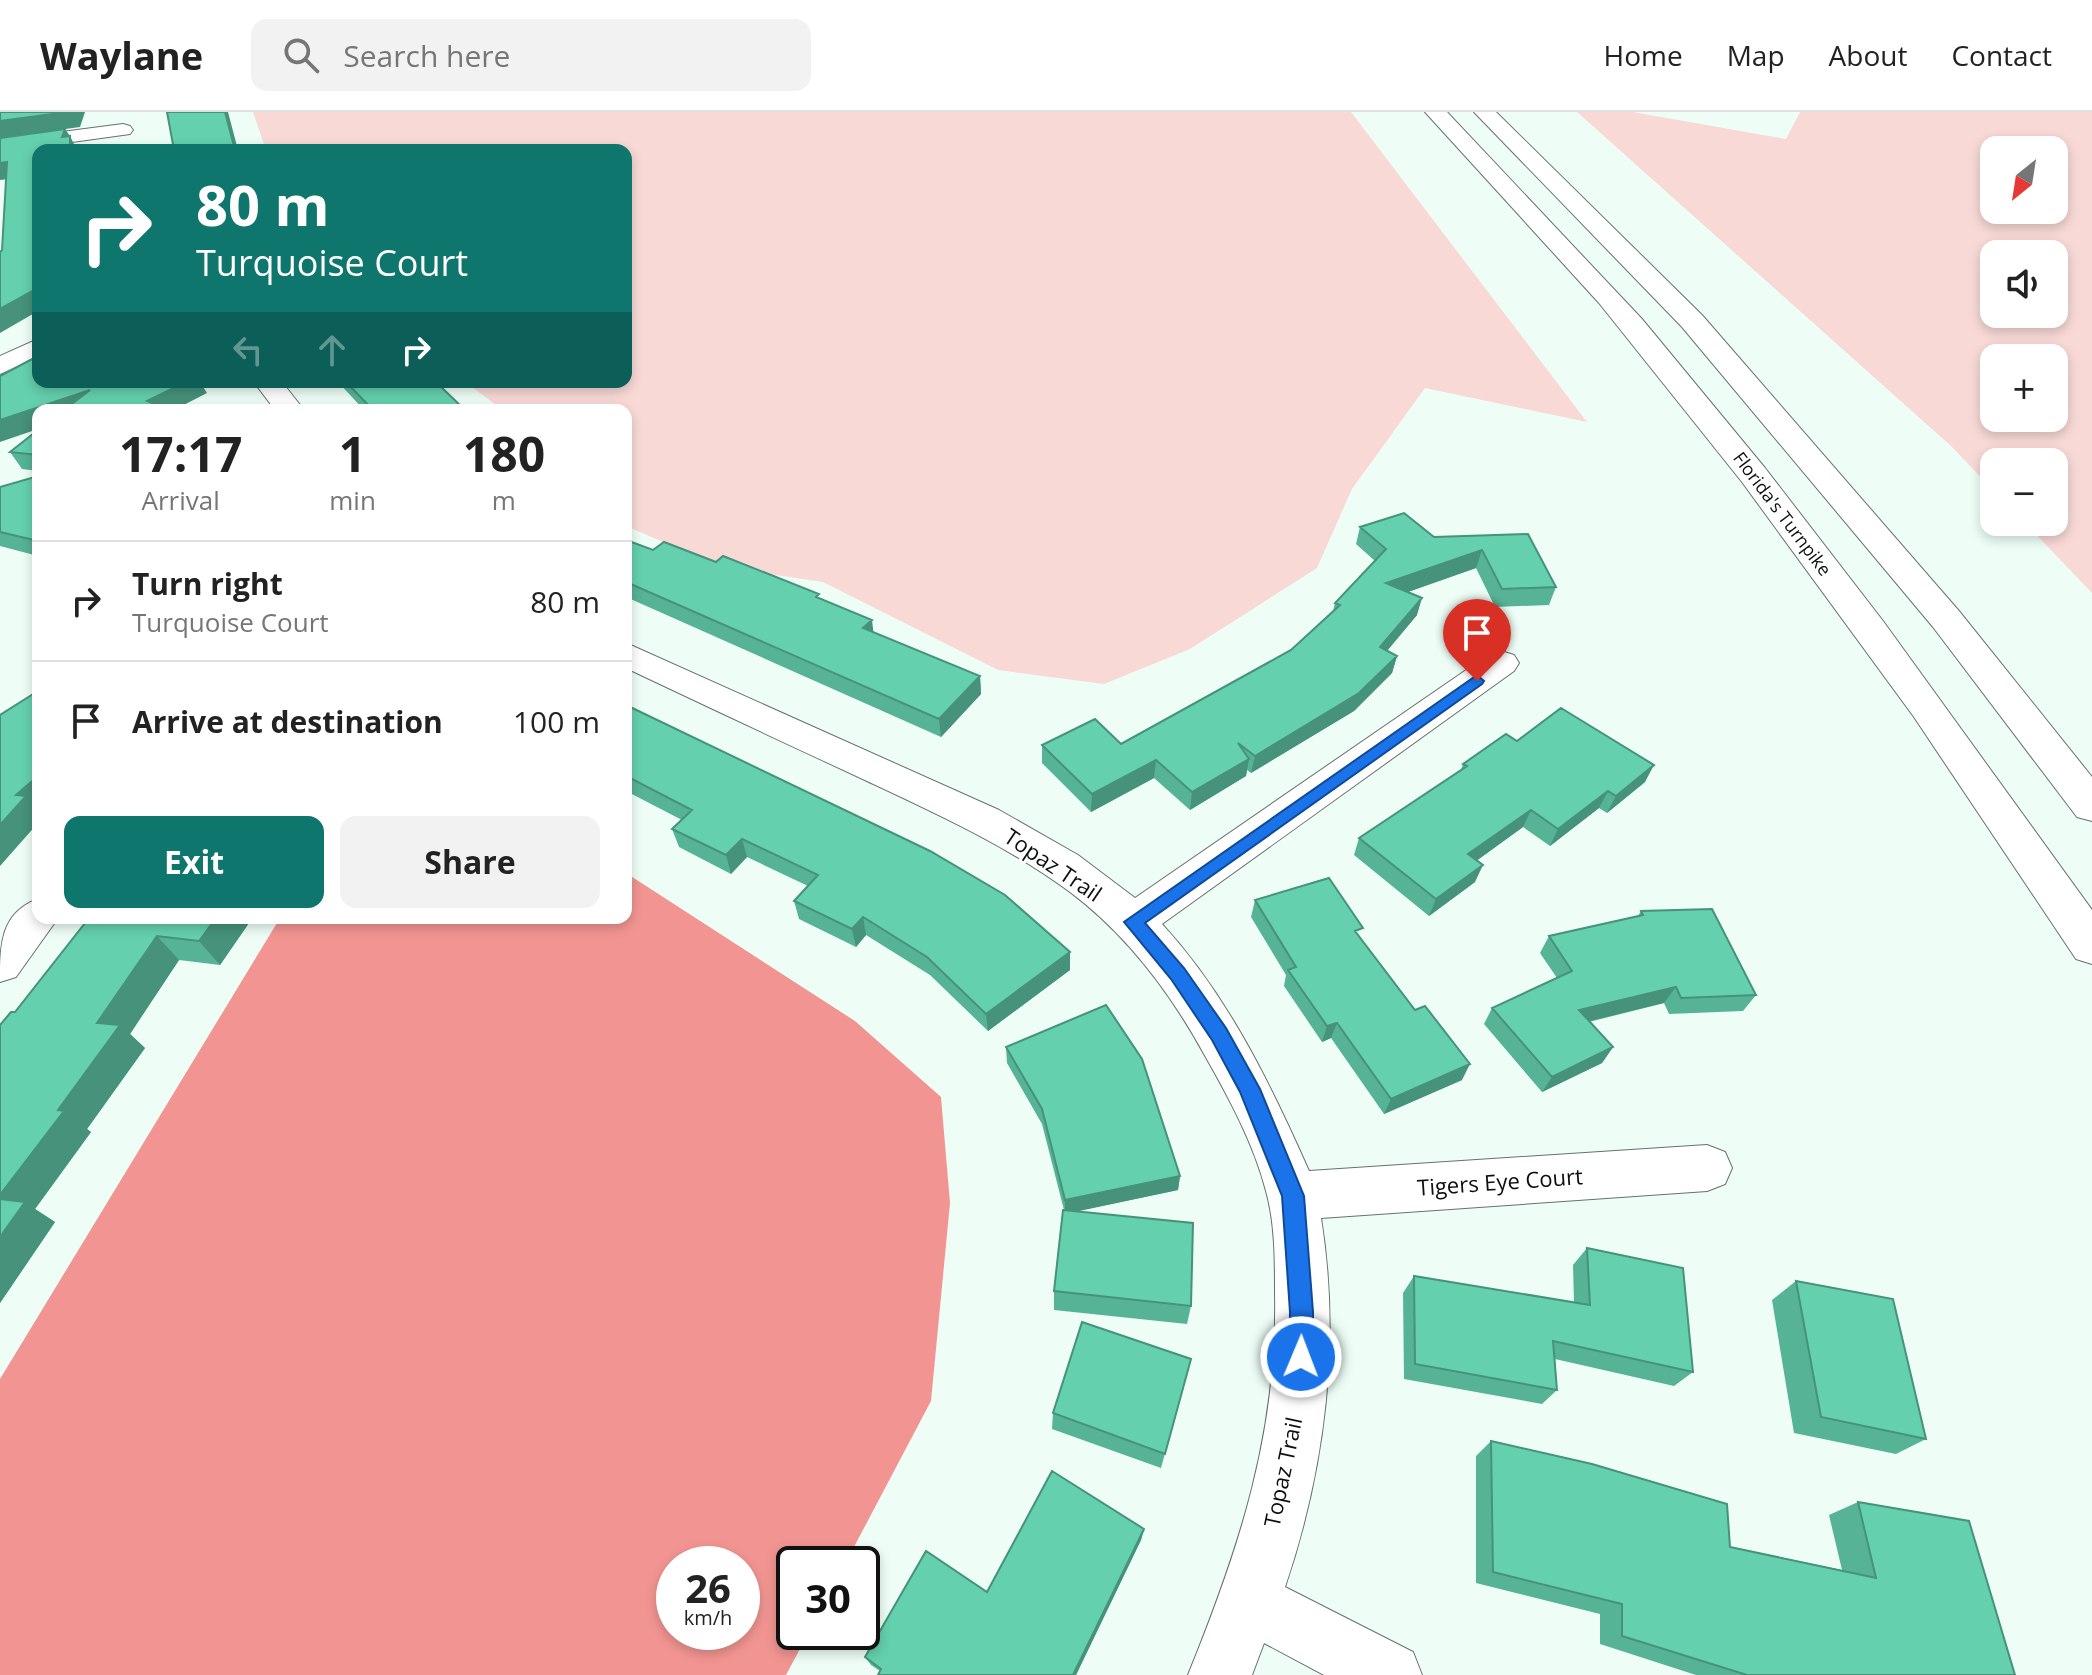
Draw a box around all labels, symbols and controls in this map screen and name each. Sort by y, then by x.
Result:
search box [251,19,811,91]
text: Waylane [40,29,203,81]
icon: search [279,33,323,77]
text: Search here [343,35,510,76]
text: Home [1604,36,1683,74]
text: Map [1727,36,1785,74]
text: About [1829,36,1907,74]
text: Contact [1951,36,2052,74]
north arrow [1980,136,2068,224]
map controls [1980,136,2068,536]
text: 80 m [196,166,330,242]
icon: right [64,176,168,280]
text: Turquoise Court [196,238,468,287]
button: sound [1980,240,2068,328]
icon: left [226,328,270,372]
icon: ahead [310,328,354,372]
icon: right [394,328,438,372]
button: + [1980,344,2068,432]
text: 17:17 [119,421,242,486]
text: 1 [339,421,366,486]
text: 180 [463,421,545,486]
street label: Florida's Turnpike [1728,447,1837,580]
button: − [1980,448,2068,536]
text: Arrival [141,482,220,518]
text: min [329,482,376,518]
text: m [492,482,516,518]
text: Turn right [132,563,283,604]
icon: right [64,579,108,623]
text: 80 m [530,581,600,622]
pin [1443,599,1511,681]
text: Turquoise Court [132,604,329,640]
icon: arrive [1455,611,1499,655]
icon: arrive [64,699,108,743]
text: Arrive at destination [132,701,443,742]
text: 100 m [513,701,600,742]
button: Exit [64,816,324,908]
button: Share [340,816,600,908]
street label: Topaz Trail [999,821,1108,908]
street label: Tigers Eye Court [1416,1160,1584,1202]
position arrow [1259,1315,1343,1399]
street label: Topaz Trail [1256,1414,1308,1529]
speed limit sign: 30 [776,1546,880,1650]
text: 26 [685,1560,731,1615]
text: km/h [684,1604,732,1631]

